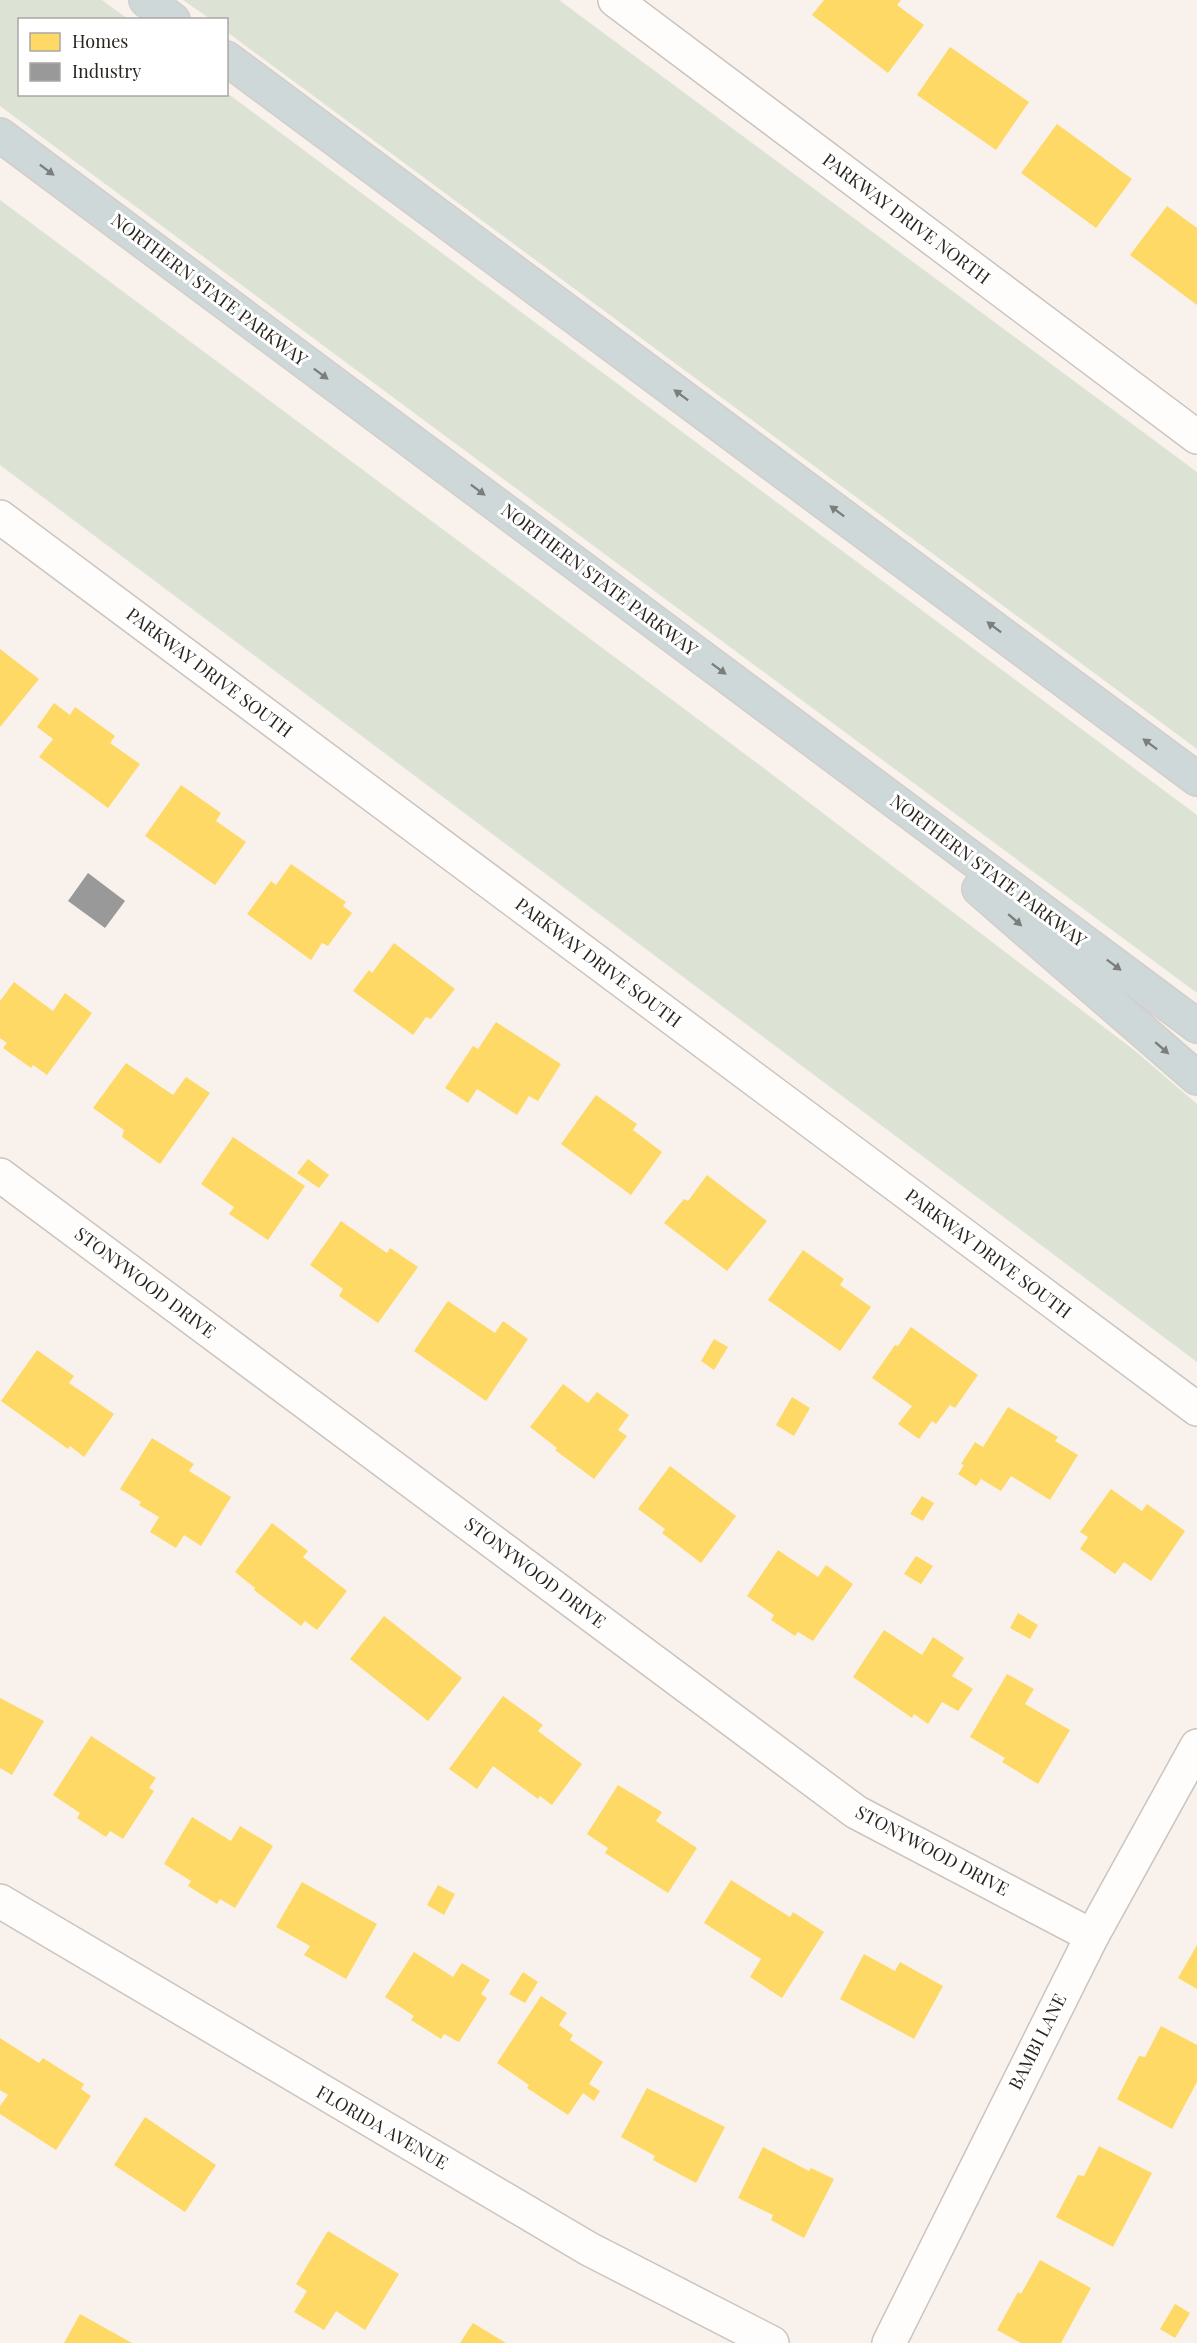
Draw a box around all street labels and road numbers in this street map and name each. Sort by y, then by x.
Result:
street label: PARKWAY DRIVE NORTH [818,147,995,289]
street label: NORTHERN STATE PARKWAY [107,208,313,371]
street label: NORTHERN STATE PARKWAY [497,498,703,661]
street label: PARKWAY DRIVE SOUTH [122,602,297,743]
street label: NORTHERN STATE PARKWAY [886,789,1092,952]
street label: PARKWAY DRIVE SOUTH [511,892,686,1033]
street label: PARKWAY DRIVE SOUTH [901,1183,1076,1324]
street label: STONYWOOD DRIVE [70,1221,221,1343]
street label: STONYWOOD DRIVE [460,1511,611,1633]
street label: STONYWOOD DRIVE [852,1800,1013,1901]
street label: BAMBI LANE [1003,1989,1072,2094]
street label: FLORIDA AVENUE [312,2080,453,2175]

